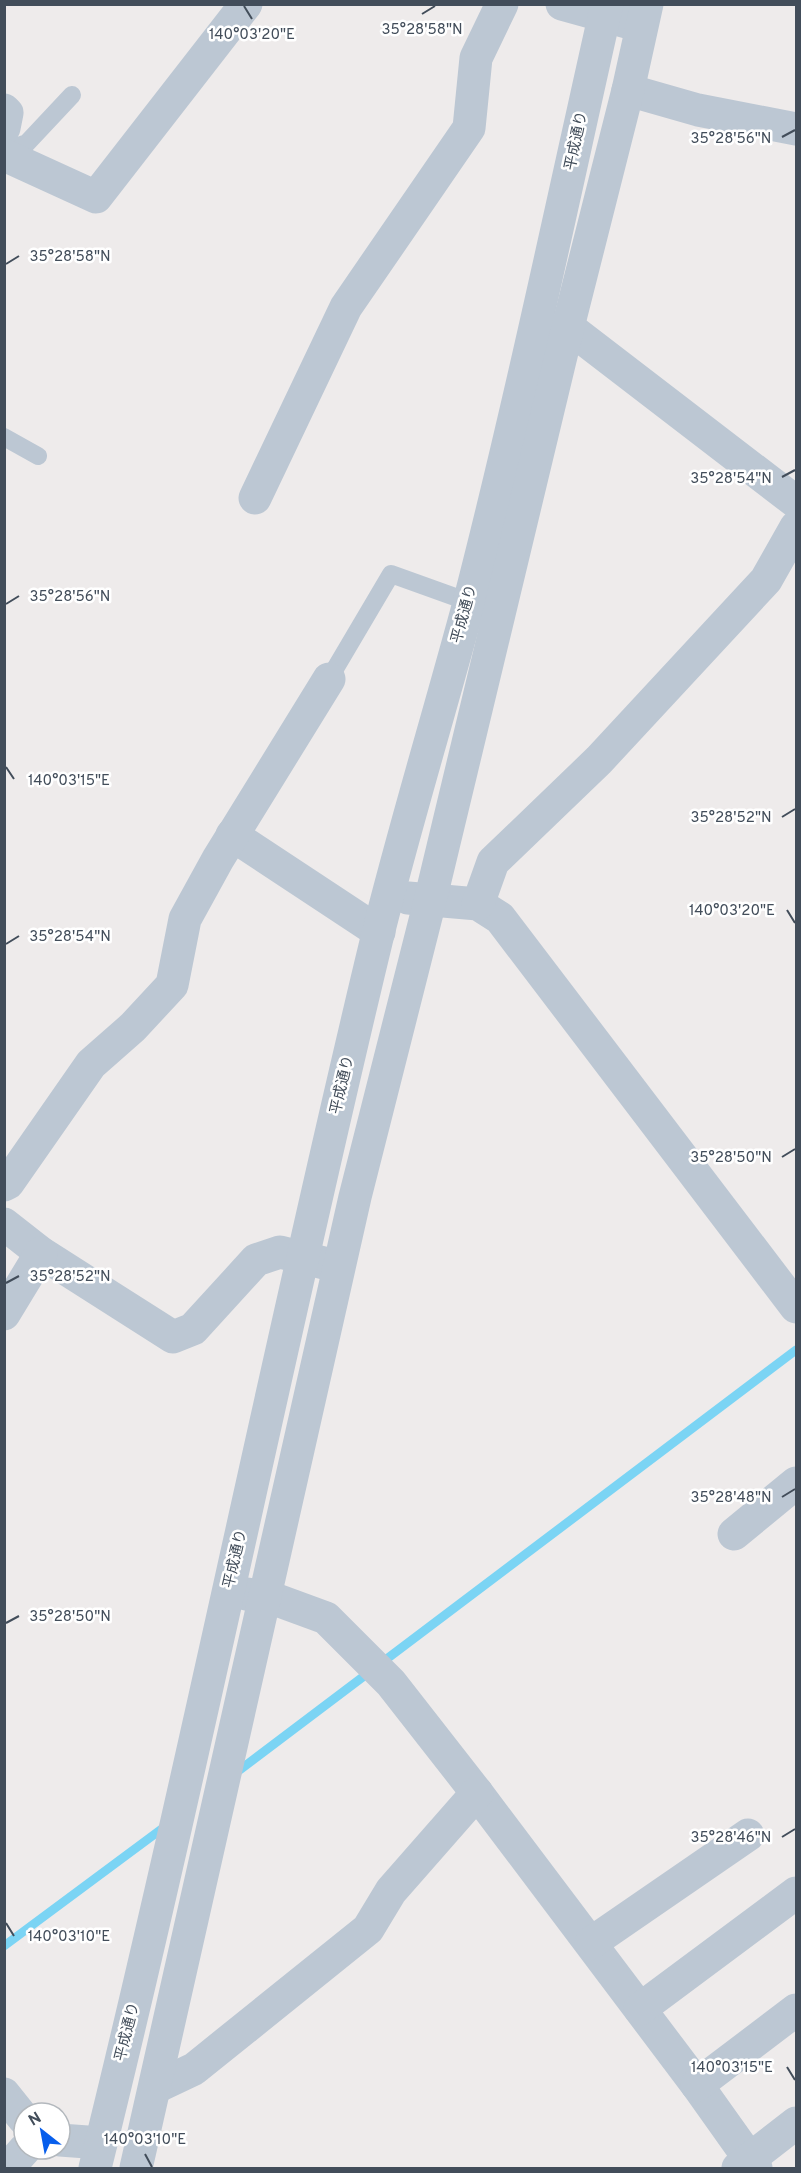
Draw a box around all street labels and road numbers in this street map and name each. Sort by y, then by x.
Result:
street label: 平成通り [561,110,593,172]
street label: 平成通り [448,583,482,645]
street label: 平成通り [327,1054,359,1116]
street label: 平成通り [220,1528,252,1590]
street label: 平成通り [112,2001,144,2063]

